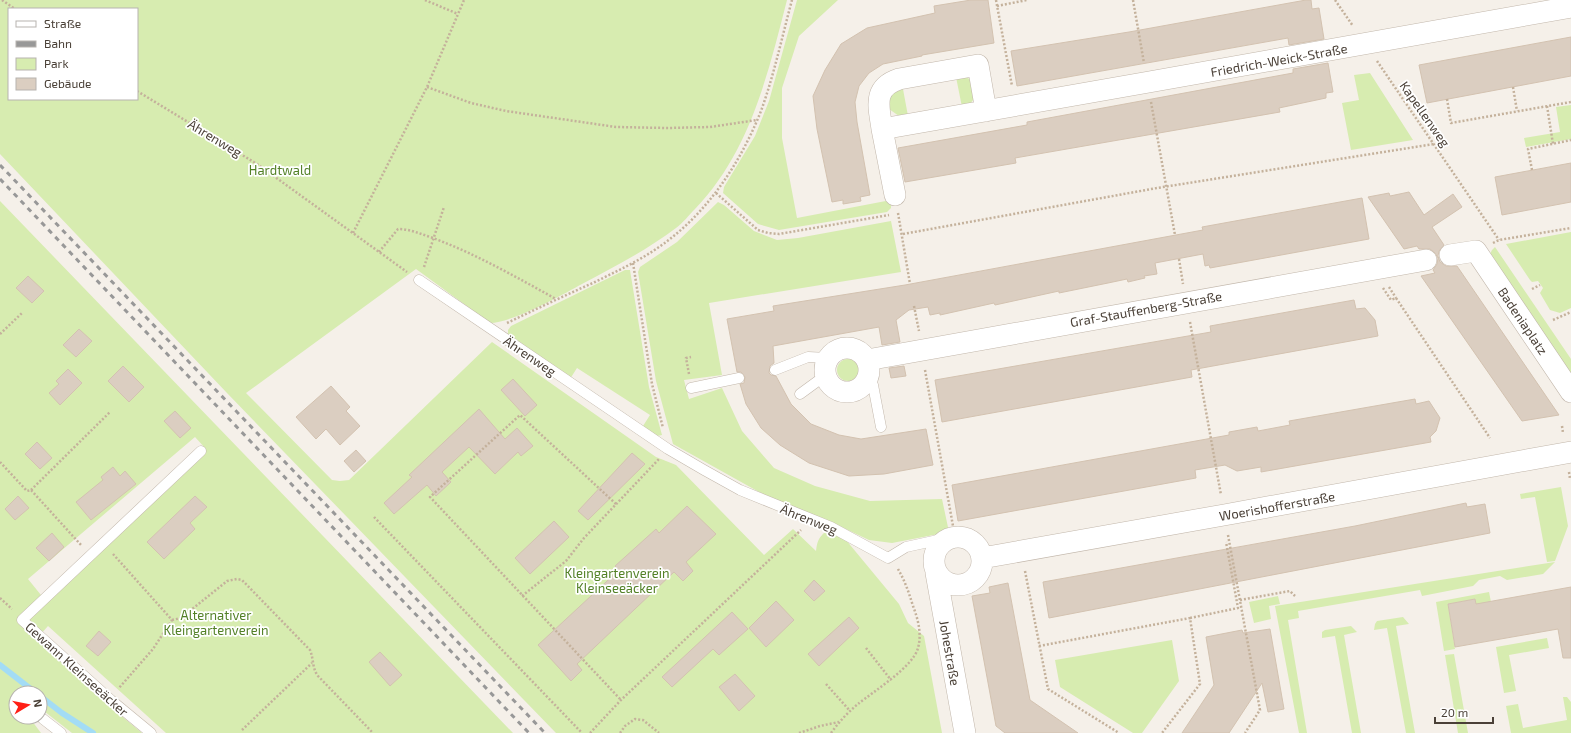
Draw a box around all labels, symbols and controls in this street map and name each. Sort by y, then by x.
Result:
legend [8,8,138,100]
text: Straße [44,16,81,30]
text: Bahn [44,36,72,50]
street label: Friedrich-Weick-Straße [1209,40,1349,80]
text: Park [44,56,69,70]
text: Gebäude [44,76,92,90]
street label: Kapellenweg [1397,78,1453,150]
street label: Ährenweg [185,116,245,160]
park label: Hardtwald [249,162,311,178]
street label: Badeniaplatz [1495,284,1551,358]
street label: Graf-Stauffenberg-Straße [1069,288,1223,330]
street label: Ährenweg [501,333,559,379]
street label: Woerishofferstraße [1218,488,1336,524]
street label: Ährenweg [778,500,840,538]
park label: Kleingartenverein Kleinseeäcker [565,565,669,596]
park label: Alternativer Kleingartenverein [164,607,268,638]
street label: Gewann Kleinseeäcker [22,619,132,719]
street label: Johestraße [936,619,964,687]
north arrow [8,685,48,725]
text: N [31,698,45,708]
scale bar [1435,699,1493,725]
text: 20 m [1441,705,1468,719]

